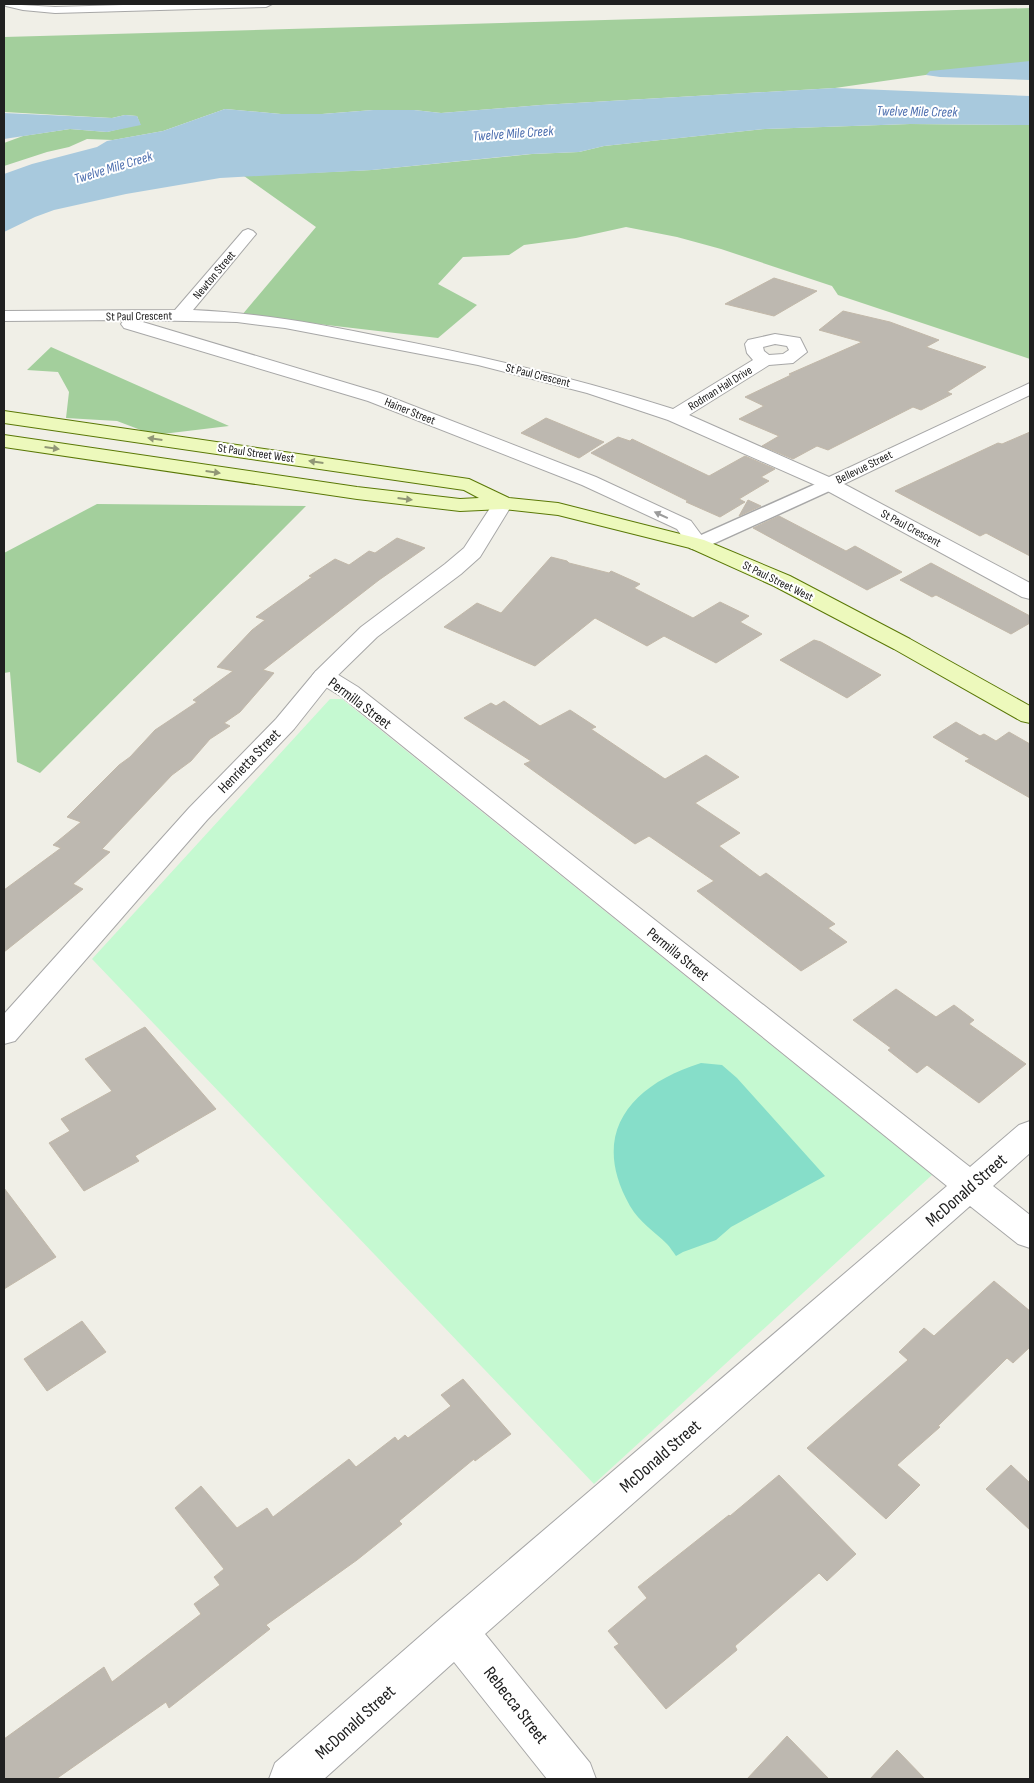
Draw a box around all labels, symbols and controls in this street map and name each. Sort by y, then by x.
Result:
water label: Twelve Mile Creek [876,102,958,121]
water label: Twelve Mile Creek [472,122,555,145]
water label: Twelve Mile Creek [72,147,155,187]
street label: Newton Street [190,248,239,303]
street label: St Paul Crescent [106,308,172,325]
street label: St Paul Crescent [504,360,572,391]
street label: Rodman Hall Drive [685,363,755,414]
street label: Hainer Street [382,394,438,429]
one-way arrow [147,435,163,443]
street label: St Paul Street West [217,441,295,466]
one-way arrow [44,444,60,452]
street label: Bellevue Street [833,447,895,488]
one-way arrow [308,458,324,466]
one-way arrow [205,468,221,476]
one-way arrow [397,495,413,503]
street label: St Paul Crescent [878,506,944,551]
one-way arrow [654,510,668,518]
street label: St Paul Street West [740,558,816,605]
street label: Permilla Street [324,673,395,734]
street label: Henrietta Street [214,725,285,797]
street label: Permilla Street [643,924,713,985]
street label: McDonald Street [921,1149,1012,1231]
street label: McDonald Street [615,1415,706,1497]
street label: Rebecca Street [479,1663,552,1748]
street label: McDonald Street [311,1681,400,1764]

